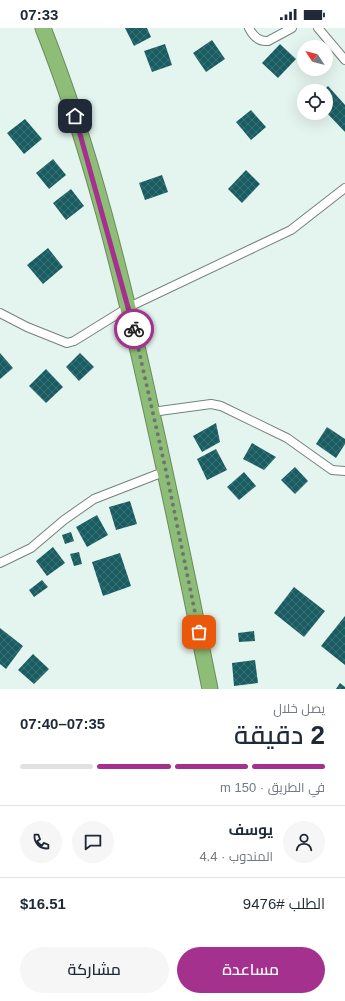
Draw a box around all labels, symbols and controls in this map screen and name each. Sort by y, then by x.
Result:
text: 07:33 [20,6,58,23]
north arrow [297,40,333,76]
map controls [297,40,333,120]
button: locate [297,84,333,120]
pin [58,99,92,133]
icon: home [64,105,86,127]
courier [114,309,154,349]
icon: bike [123,318,145,340]
pin [182,615,216,649]
icon: bag [188,621,210,643]
text: يصل خلال [273,701,325,716]
text: 07:35–07:40 [20,715,105,732]
text: 2 دقيقة [234,720,325,750]
text: في الطريق · 150 m [220,780,325,795]
button: phone [20,821,62,863]
button: chat [72,821,114,863]
text: يوسف [228,821,273,838]
button: person [283,821,325,863]
text: المندوب · 4.4 [199,849,273,864]
text: $16.51 [20,895,66,912]
text: الطلب #9476 [243,895,325,912]
button: مشاركة [20,947,169,993]
button: مساعدة [177,947,325,993]

